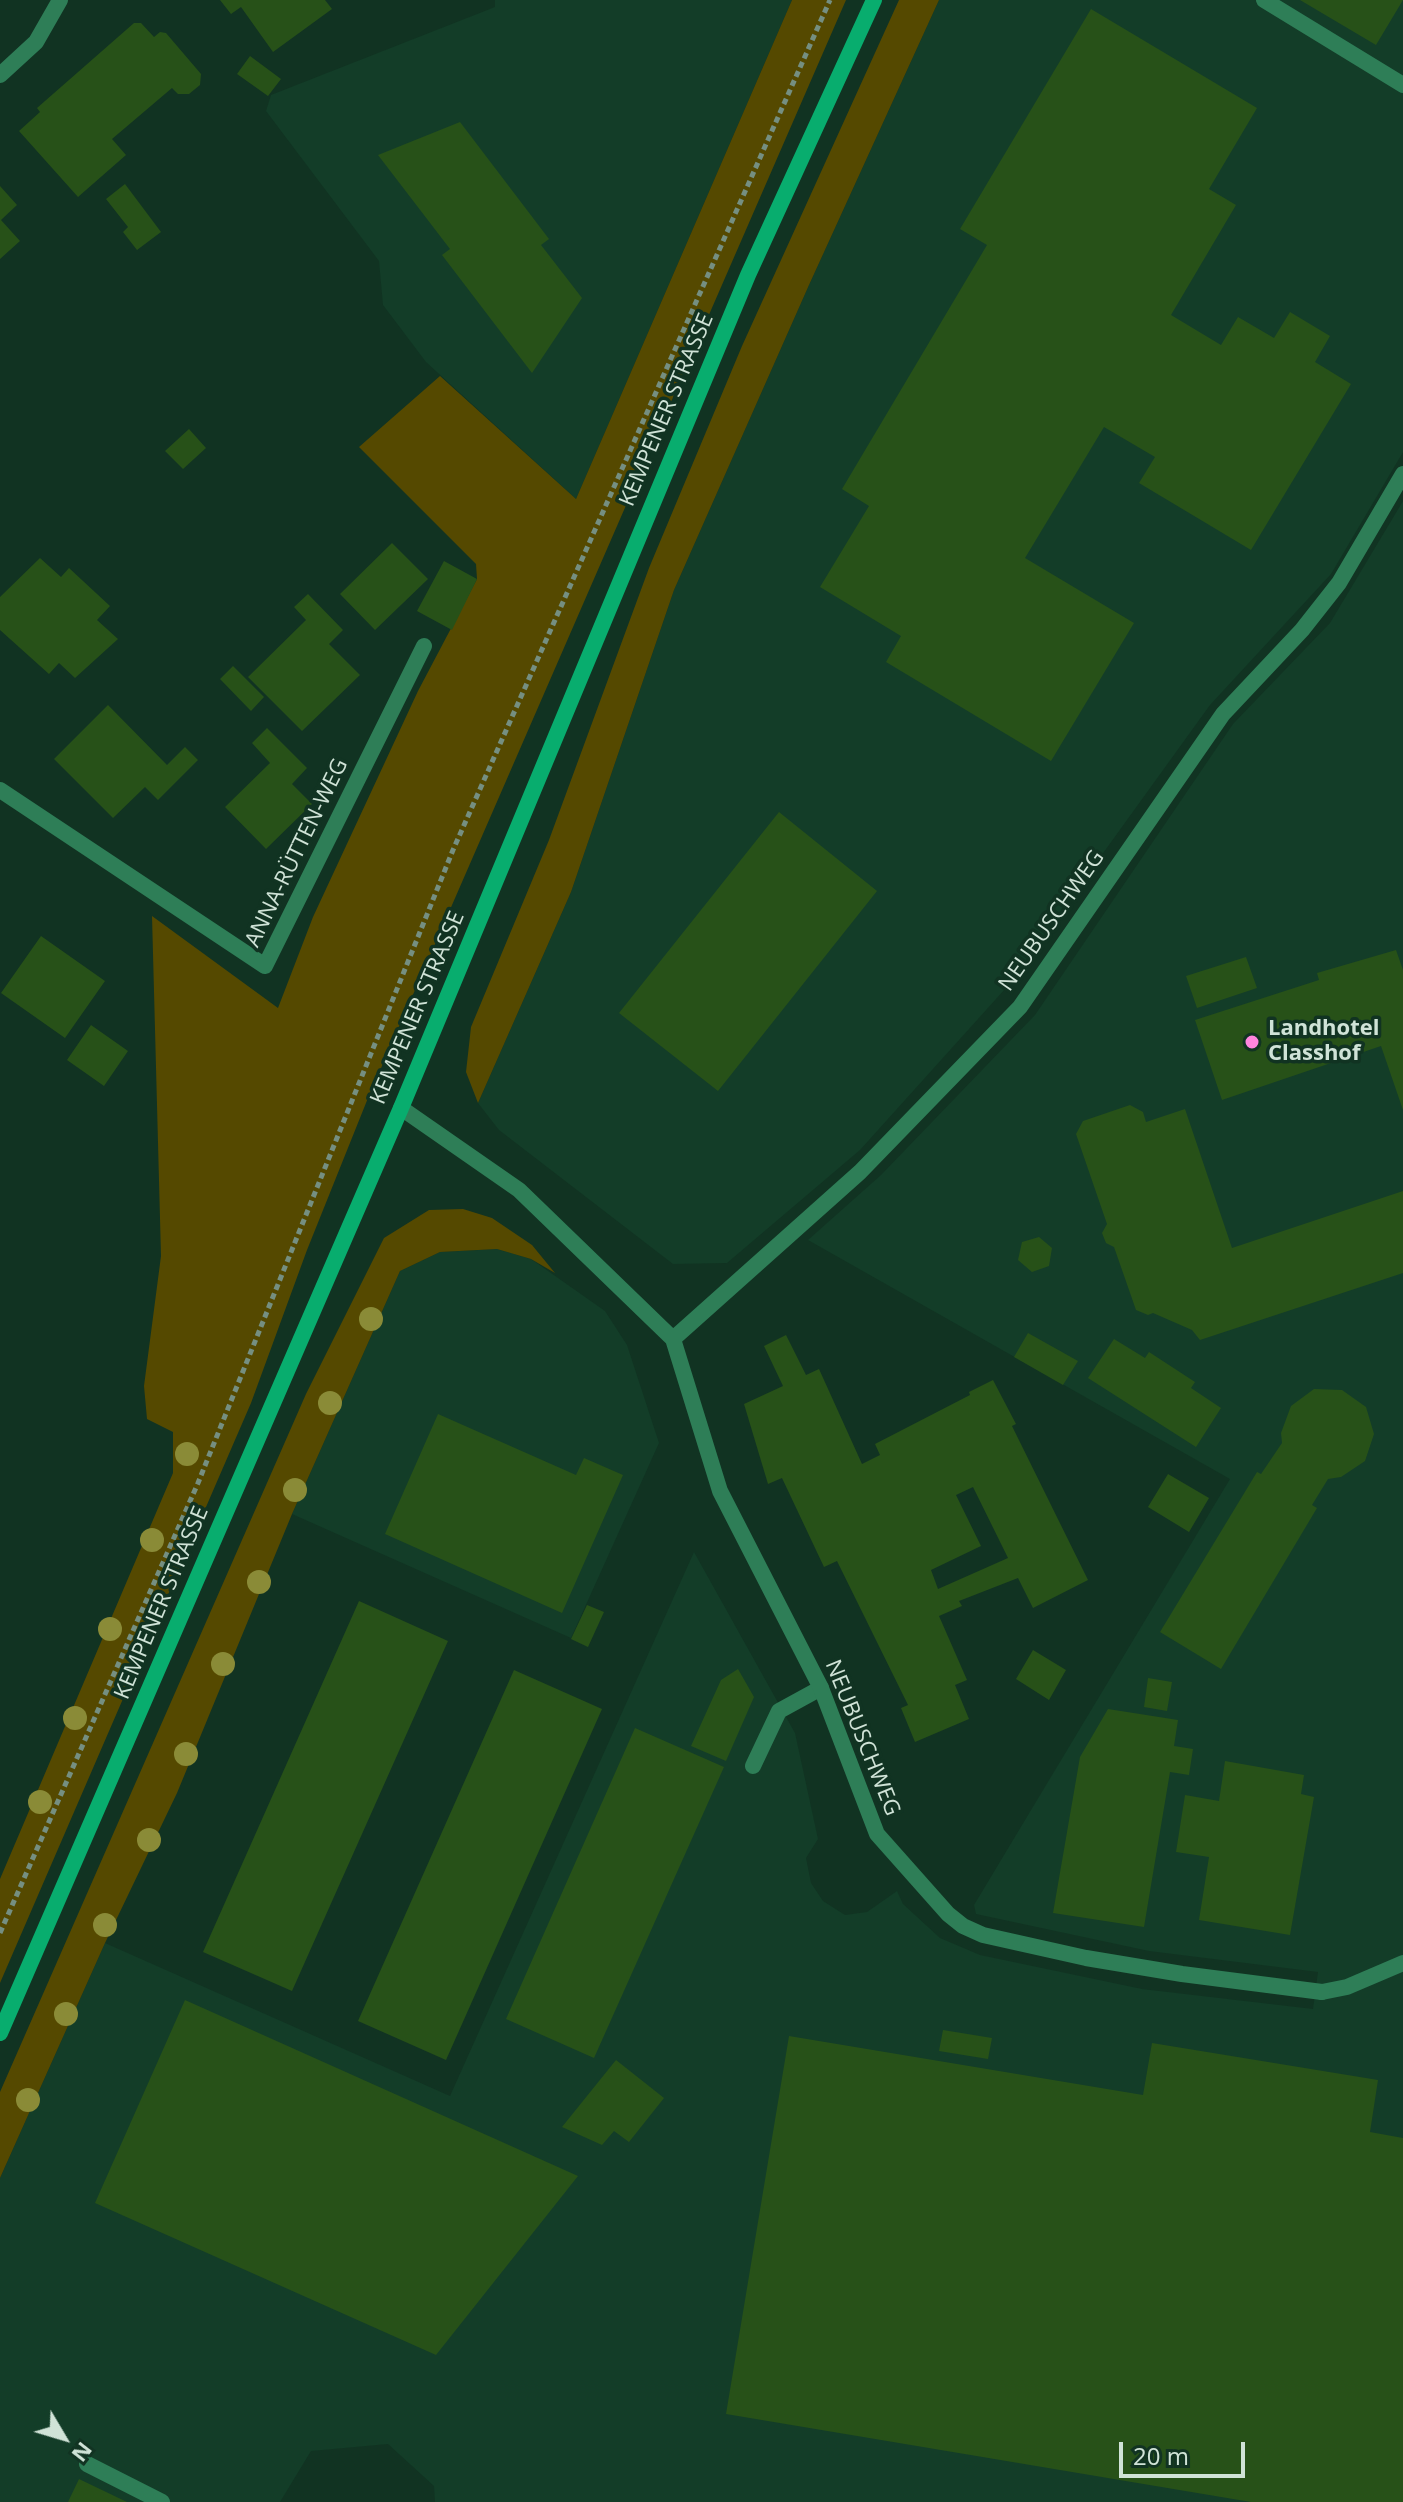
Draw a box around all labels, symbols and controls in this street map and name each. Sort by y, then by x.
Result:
street label: KEMPENER STRASSE [614,310,720,510]
street label: ANNA-RÜTTEN-WEG [240,755,354,951]
street label: NEUBUSCHWEG [994,846,1110,996]
street label: KEMPENER STRASSE [365,908,471,1108]
place label: Landhotel Classhof [1268,1016,1379,1068]
marker: Landhotel Classhof [1243,1033,1261,1051]
street label: KEMPENER STRASSE [109,1503,215,1703]
street label: NEUBUSCHWEG [819,1656,905,1820]
north arrow [24,2398,104,2478]
scale bar [1123,2426,1249,2476]
text: N [66,2436,100,2469]
text: 20 m [1133,2439,1189,2472]

